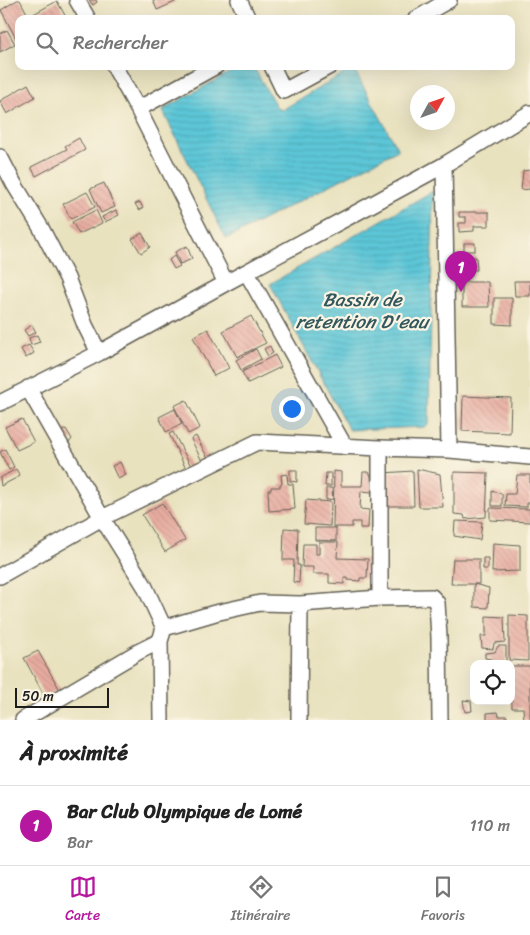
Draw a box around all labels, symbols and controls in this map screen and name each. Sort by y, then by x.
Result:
search box [15,15,515,70]
text: Rechercher [73,26,168,59]
icon: search [33,29,61,57]
north arrow [410,85,455,130]
pin: 1 [445,251,477,292]
water label: Bassin de retention D'eau [296,283,431,338]
your location [279,396,305,422]
map controls [470,660,515,705]
button: locate [470,660,515,705]
text: 50 m [22,684,54,709]
scale bar [15,685,109,708]
text: À proximité [20,734,128,772]
text: Bar Club Olympique de Lomé [67,795,302,828]
text: 1 [33,811,39,840]
text: 110 m [470,811,510,840]
text: Bar [67,828,92,857]
tab: Carte [65,873,100,928]
tab: Itinéraire [231,873,291,928]
tab: Favoris [421,873,465,928]

